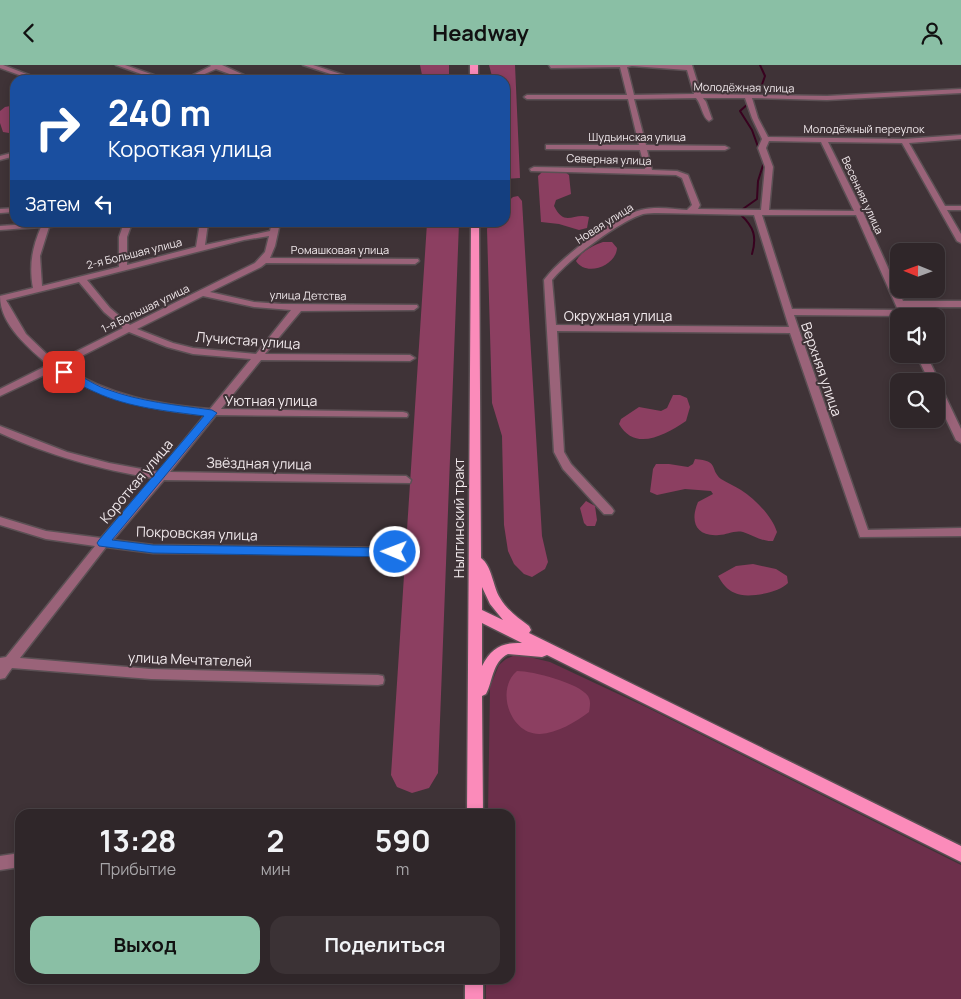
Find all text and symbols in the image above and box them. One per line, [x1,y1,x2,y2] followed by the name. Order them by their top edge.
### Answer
[432,18,529,48] text: Headway
[15,19,43,47] icon: back
[918,19,946,47] icon: person
[693,79,795,95] street label: Молодёжная улица
[108,89,211,137] text: 240 m
[25,95,90,160] icon: right
[804,121,925,136] street label: Молодёжный переулок
[588,129,686,144] street label: Шудьинская улица
[108,134,272,164] text: Короткая улица
[566,150,652,168] street label: Северная улица
[838,154,888,236] street label: Весенняя улица
[90,190,118,218] icon: left
[25,191,80,217] text: Затем
[572,199,636,247] street label: Новая улица
[85,234,183,272] street label: 2-я Большая улица
[291,242,389,257] street label: Ромашковая улица
[890,243,945,297] north arrow
[890,243,945,428] map controls
[98,280,192,336] street label: 1-я Большая улица
[270,287,346,303] street label: улица Детства
[564,306,672,325] street label: Окружная улица
[890,308,945,363] button: sound
[797,319,847,419] street label: Верхняя улица
[195,327,301,353] street label: Лучистая улица
[43,351,85,393] pin
[50,358,78,386] icon: arrive
[890,373,945,428] button: search
[225,391,317,410] street label: Уютная улица
[95,435,177,527] street label: Короткая улица
[206,453,312,473] street label: Звёздная улица
[449,458,468,578] street label: Нылгинский тракт
[136,521,258,545] street label: Покровская улица
[368,525,420,577] position arrow
[128,647,252,671] street label: улица Мечтателей
[99,820,176,861] text: 13:28
[267,820,284,861] text: 2
[375,820,431,861] text: 590
[100,858,176,880] text: Прибытие
[261,858,290,880] text: мин
[396,858,409,880] text: m
[30,916,260,974] button: Выход
[270,916,500,974] button: Поделиться

